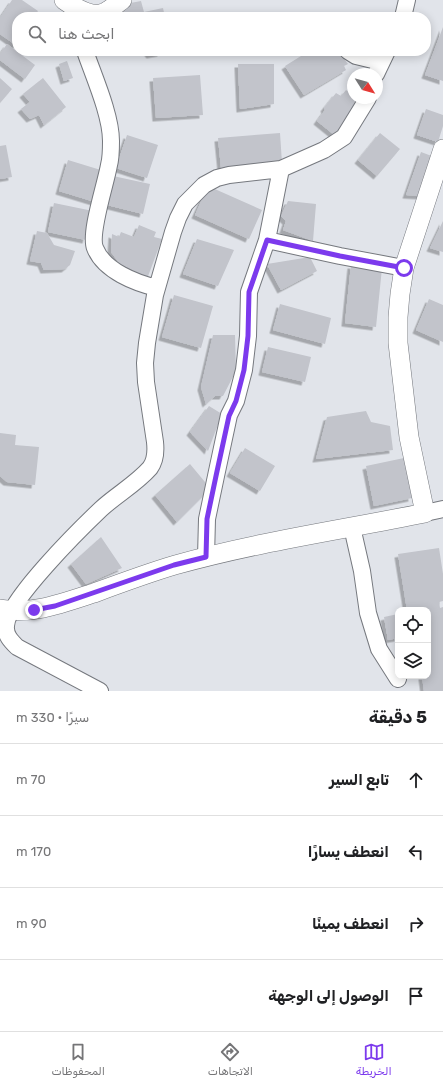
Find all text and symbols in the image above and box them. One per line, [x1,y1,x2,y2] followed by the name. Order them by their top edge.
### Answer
[12,12,431,56] search box
[26,23,48,45] icon: search
[58,25,115,43] text: ابحث هنا
[347,68,383,104] north arrow
[395,259,413,277] route start
[25,601,43,619] route end
[395,607,431,679] map controls
[395,607,431,643] button: locate
[395,643,431,679] button: layers
[369,707,427,727] text: 5 دقيقة
[16,710,89,725] text: سيرًا · 330 m
[405,769,427,791] icon: ahead
[329,771,389,789] text: تابع السير
[16,772,46,787] text: 70 m
[405,841,427,863] icon: left
[308,843,389,861] text: انعطف يسارًا
[16,844,51,859] text: 170 m
[405,913,427,935] icon: right
[312,915,389,933] text: انعطف يمينًا
[16,916,47,931] text: 90 m
[405,985,427,1007] icon: arrive
[268,987,389,1005] text: الوصول إلى الوجهة
[51,1041,105,1078] tab: المحفوظات
[208,1041,253,1078] tab: الاتجاهات
[356,1041,392,1078] tab: الخريطة

